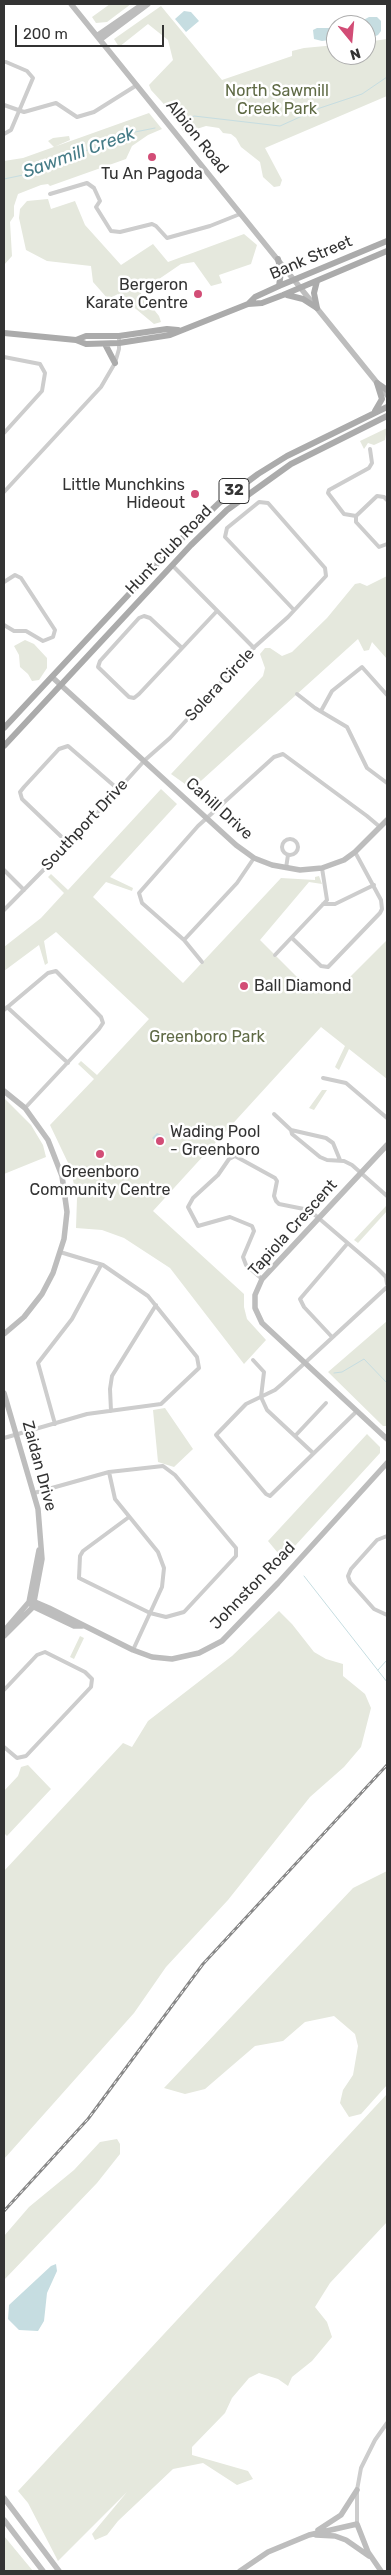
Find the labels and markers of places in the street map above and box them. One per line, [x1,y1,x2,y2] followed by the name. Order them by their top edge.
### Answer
[146,151,158,163] marker: Tu An Pagoda
[101,164,203,184] place label: Tu An Pagoda
[85,275,188,313] place label: Bergeron Karate Centre
[192,288,204,300] marker: Bergeron Karate Centre
[62,475,185,513] place label: Little Munchkins Hideout
[189,488,201,500] marker: Little Munchkins Hideout
[254,976,352,996] place label: Ball Diamond
[238,980,250,992] marker: Ball Diamond
[170,1122,260,1160] place label: Wading Pool - Greenboro
[154,1135,166,1147] marker: Wading Pool - Greenboro
[94,1148,106,1160] marker: Greenboro Community Centre
[30,1162,170,1200] place label: Greenboro Community Centre

